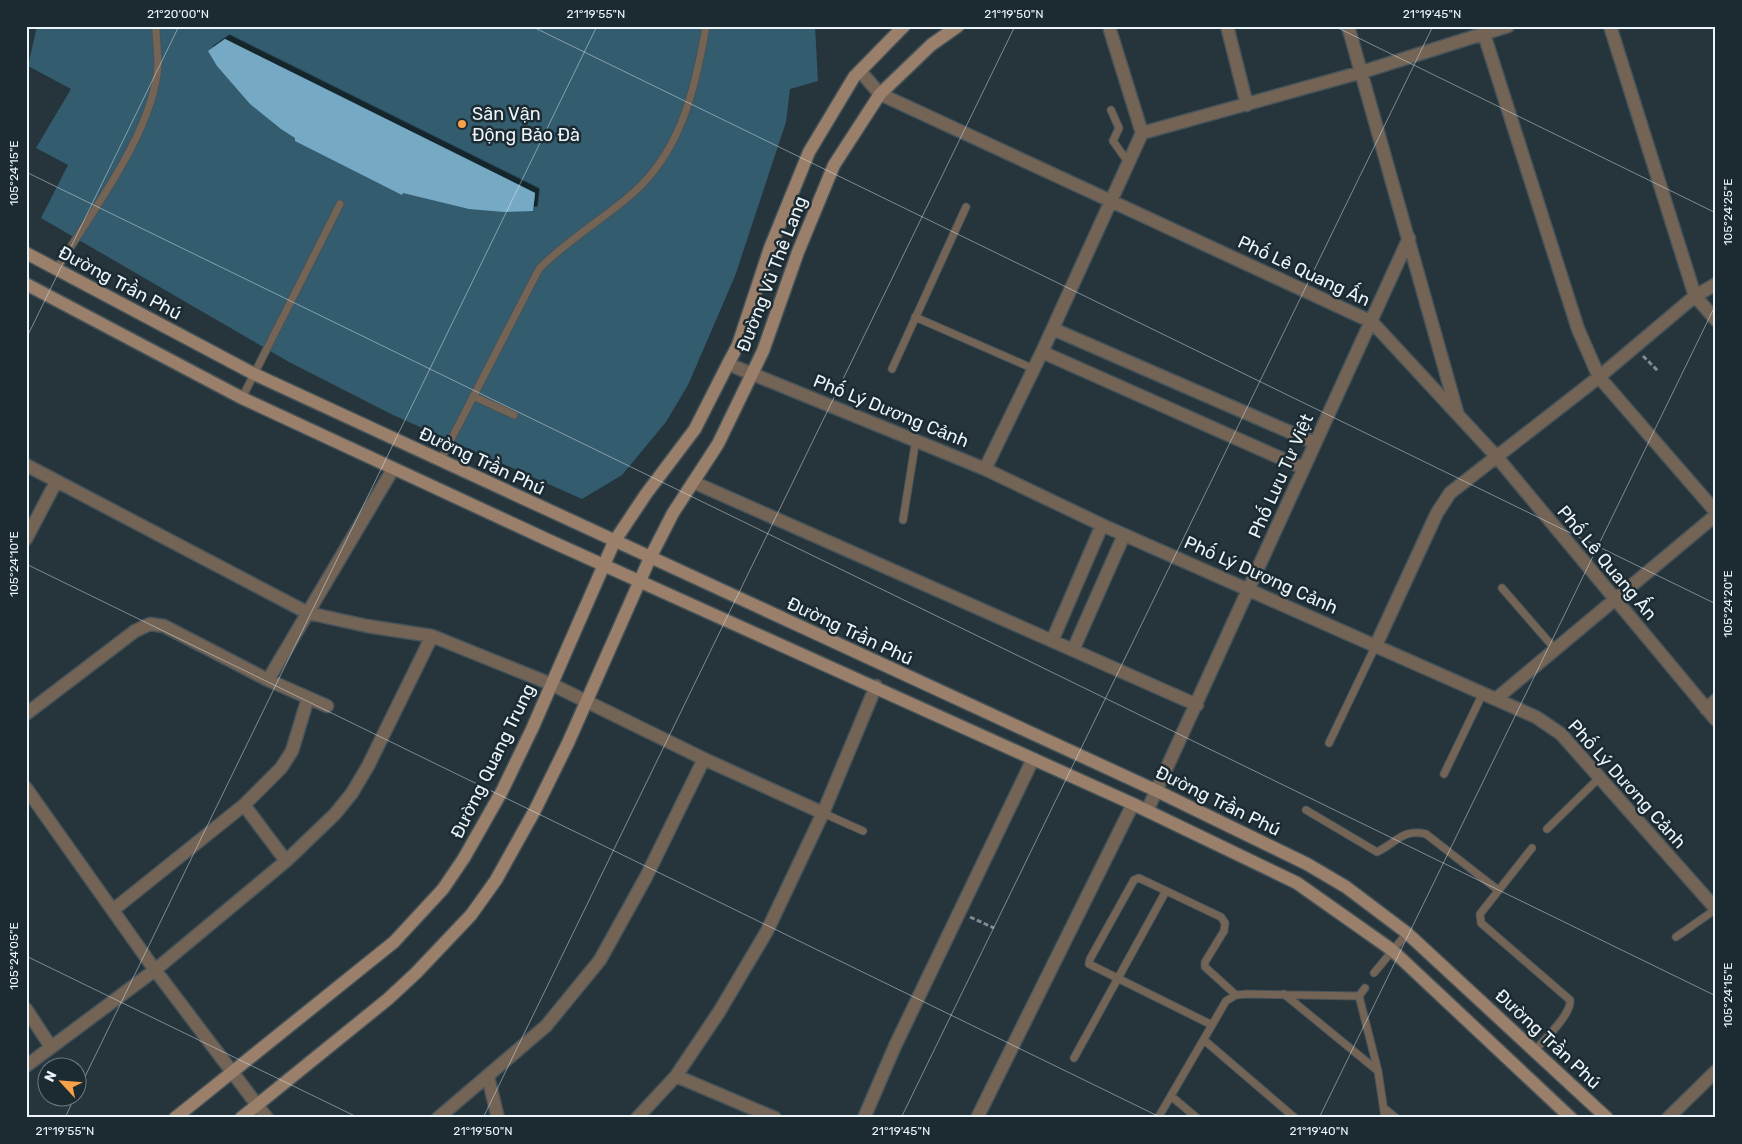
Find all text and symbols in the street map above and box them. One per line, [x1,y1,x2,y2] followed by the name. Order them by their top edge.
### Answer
[147,7,209,21] text: 21°20'00"N
[567,7,625,21] text: 21°19'55"N
[984,7,1044,21] text: 21°19'50"N
[1403,7,1461,21] text: 21°19'45"N
[472,103,580,146] place label: Sân Vận Động Bảo Đà
[456,118,468,130] marker: Sân Vận Động Bảo Đà
[7,140,21,206] text: 105°24'15"E
[1721,178,1735,246] text: 105°24'25"E
[732,193,812,355] street label: Đường Vũ Thê Lang
[1234,228,1375,311] street label: Phố Lê Quang Ấn
[55,241,186,325] street label: Đường Trần Phú
[810,369,972,452] street label: Phố Lý Dương Cảnh
[1243,410,1318,542] street label: Phố Lưu Tư Việt
[416,421,549,500] street label: Đường Trần Phú
[1553,499,1664,625] street label: Phố Lê Quang Ấn
[1181,530,1342,619] street label: Phố Lý Dương Cảnh
[7,531,21,597] text: 105°24'10"E
[1721,570,1735,638] text: 105°24'20"E
[784,591,917,670] street label: Đường Trần Phú
[446,680,540,842] street label: Đường Quang Trung
[1563,715,1691,853] street label: Phố Lý Dương Cảnh
[1152,760,1284,841] street label: Đường Trần Phú
[7,922,21,990] text: 105°24'05"E
[1721,962,1735,1028] text: 105°24'15"E
[1491,984,1606,1094] street label: Đường Trần Phú
[38,1056,88,1106] north arrow
[41,1068,61,1085] text: N
[36,1124,94,1138] text: 21°19'55"N
[453,1124,513,1138] text: 21°19'50"N
[872,1124,930,1138] text: 21°19'45"N
[1290,1124,1348,1138] text: 21°19'40"N

